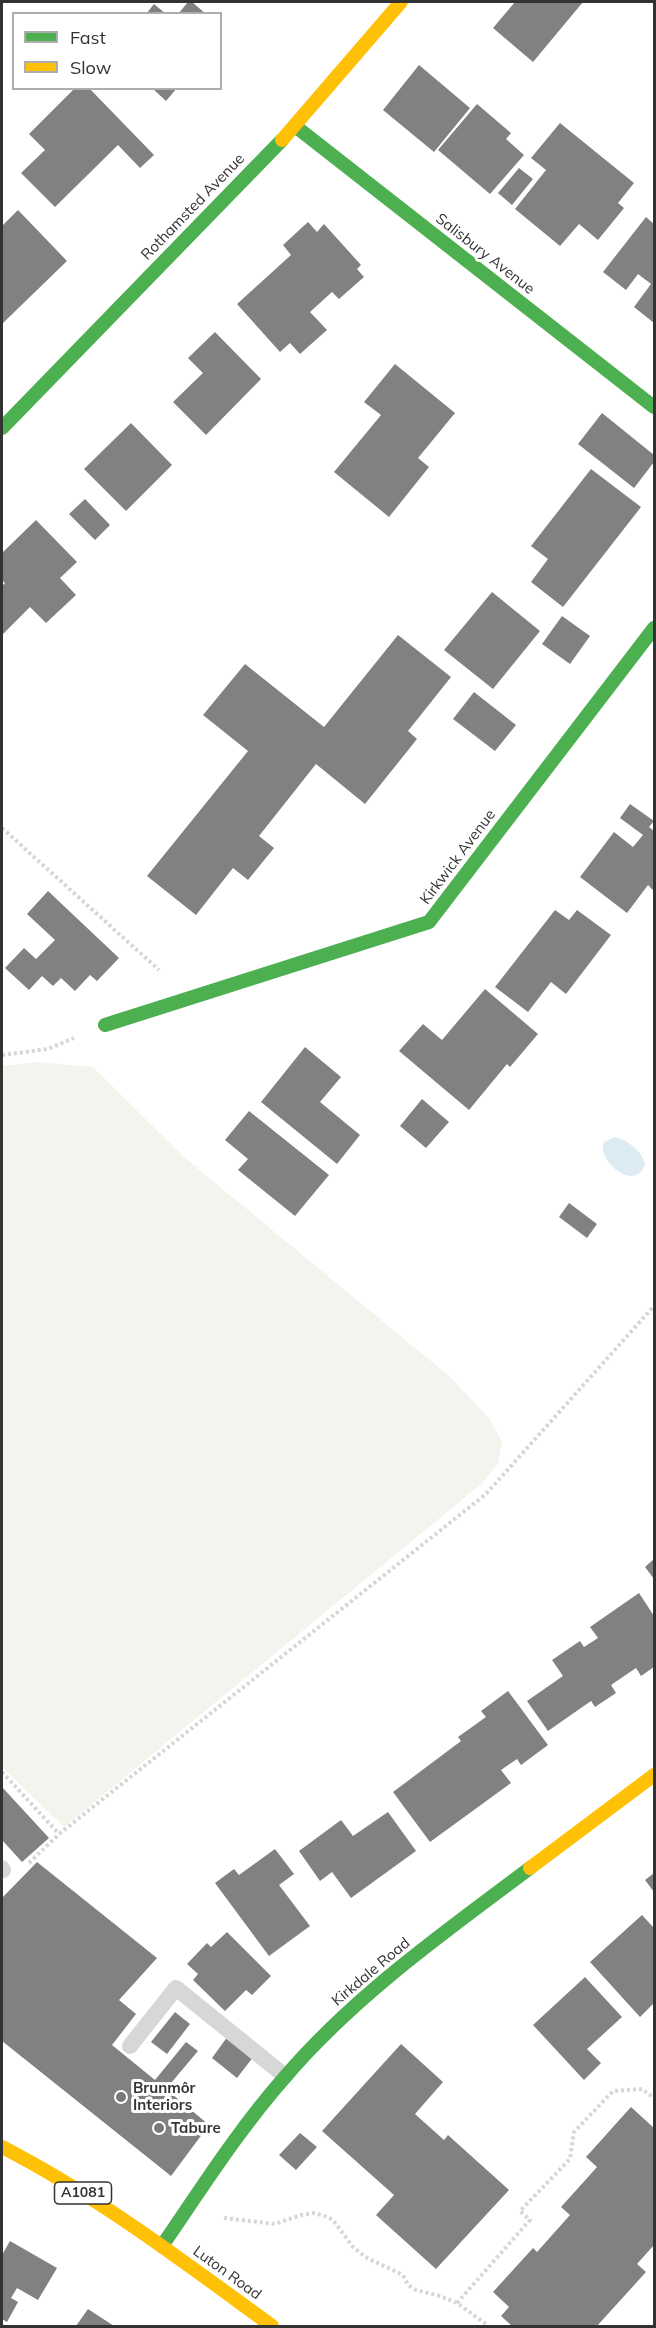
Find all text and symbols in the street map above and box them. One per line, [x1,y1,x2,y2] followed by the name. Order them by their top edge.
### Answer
[12,12,222,90] legend
[70,26,106,49] text: Fast
[70,56,111,79] text: Slow
[138,150,248,264] street label: Rothamsted Avenue
[432,210,538,298] street label: Salisbury Avenue
[417,806,499,908] street label: Kirkwick Avenue
[328,1934,414,2010] street label: Kirkdale Road
[133,2079,195,2114] place label: Brunmôr Interiors
[114,2090,128,2104] marker: Brunmôr Interiors
[171,2119,221,2137] place label: Tabure
[152,2121,166,2135] marker: Tabure
[54,2182,112,2204] road number: A1081
[189,2242,265,2304] street label: Luton Road

